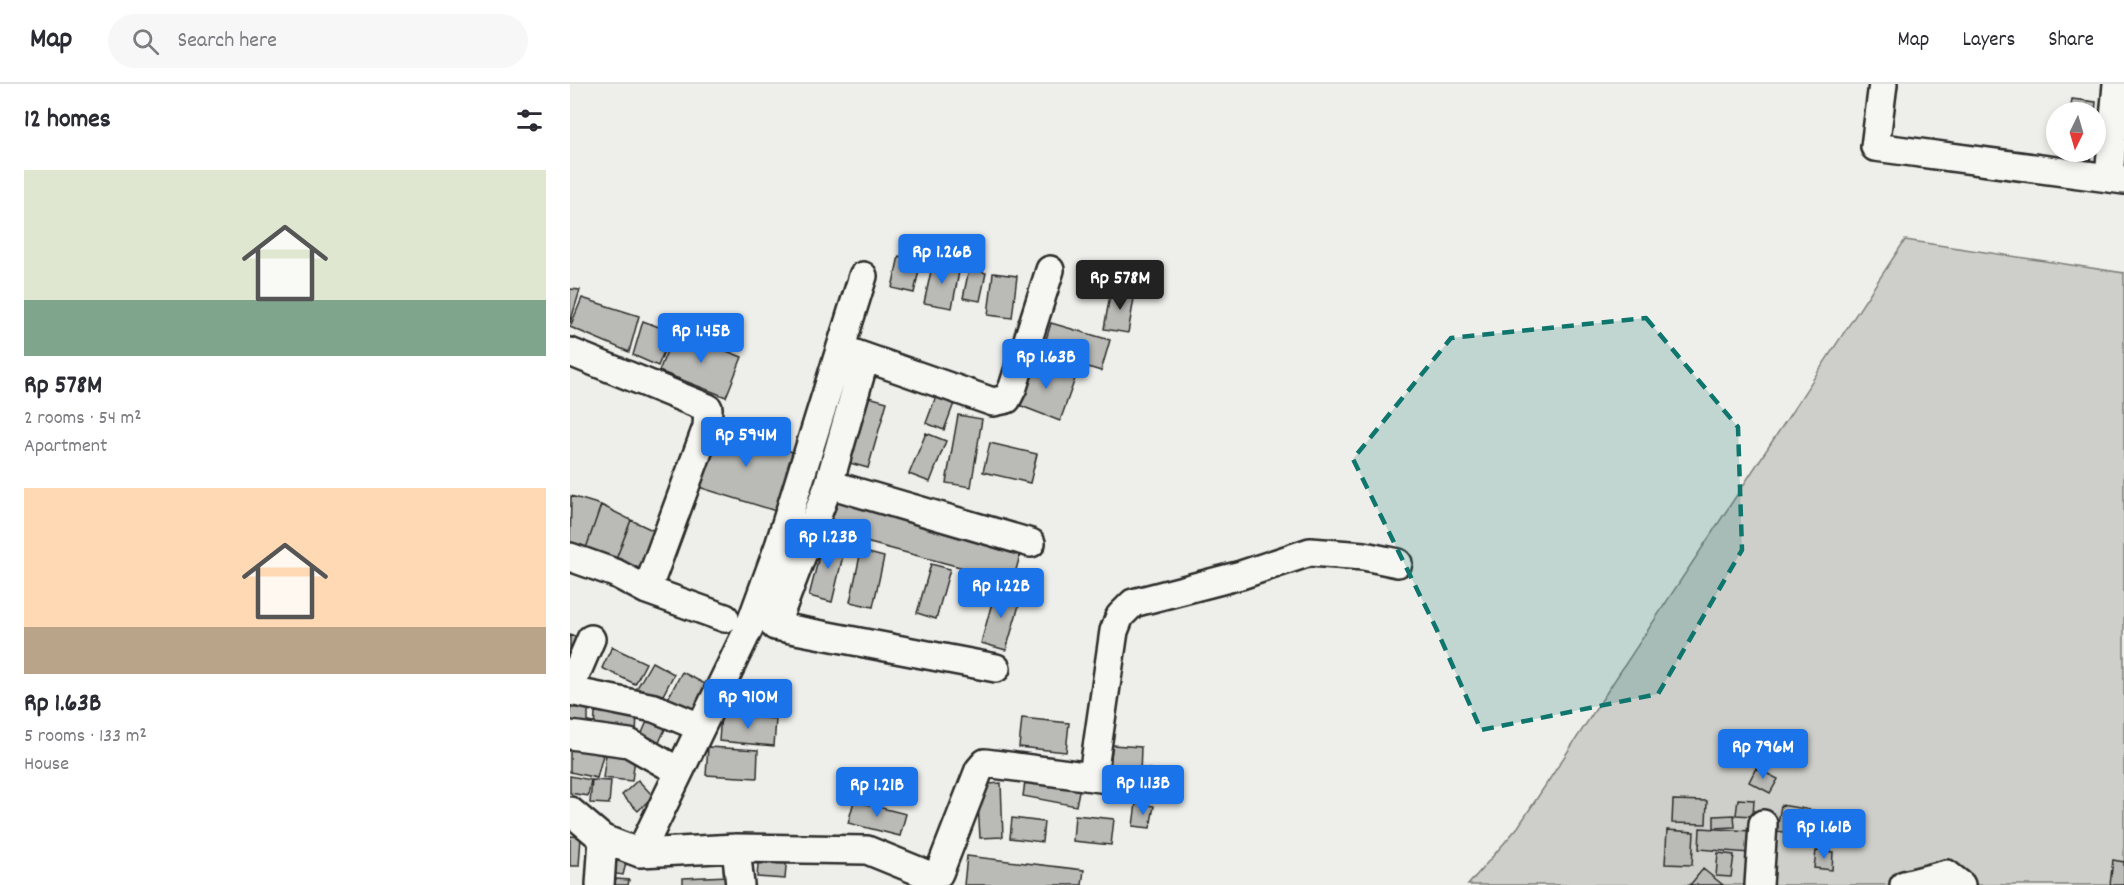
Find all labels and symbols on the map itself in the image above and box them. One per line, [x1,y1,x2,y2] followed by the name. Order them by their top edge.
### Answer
[2046,102,2106,162] north arrow
[880,234,1004,285] pin: Rp 1.26B
[1065,260,1175,311] pin: Rp 578M
[639,313,763,364] pin: Rp 1.45B
[984,339,1108,390] pin: Rp 1.63B
[691,417,801,468] pin: Rp 594M
[766,519,890,570] pin: Rp 1.23B
[939,568,1063,619] pin: Rp 1.22B
[693,679,803,730] pin: Rp 910M
[1708,729,1818,780] pin: Rp 796M
[1081,765,1205,816] pin: Rp 1.13B
[815,767,939,818] pin: Rp 1.21B
[1762,809,1886,860] pin: Rp 1.61B

